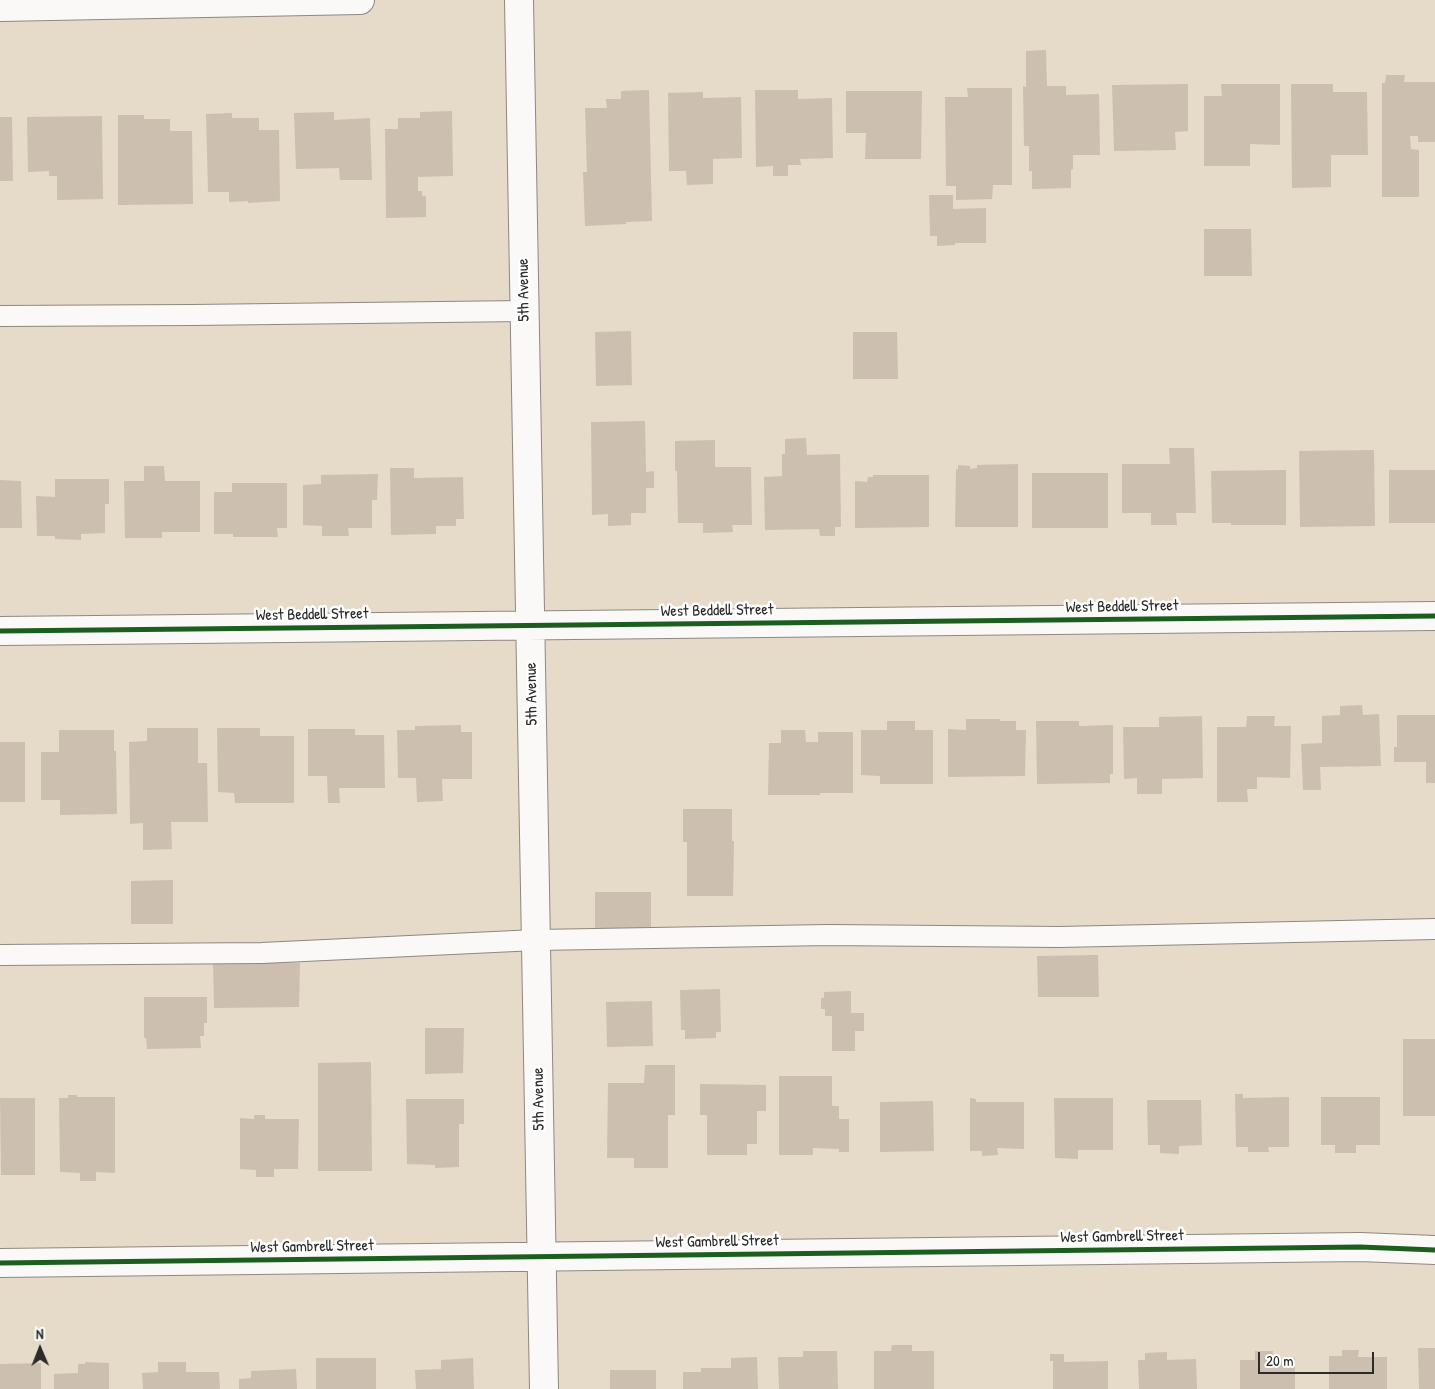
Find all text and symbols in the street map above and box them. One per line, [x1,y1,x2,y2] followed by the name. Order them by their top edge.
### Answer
[514,258,534,322] street label: 5th Avenue
[1065,596,1179,618] street label: West Beddell Street
[660,600,774,622] street label: West Beddell Street
[255,604,369,626] street label: West Beddell Street
[522,662,542,726] street label: 5th Avenue
[529,1067,549,1131] street label: 5th Avenue
[1060,1226,1184,1248] street label: West Gambrell Street
[655,1231,779,1253] street label: West Gambrell Street
[250,1236,374,1258] street label: West Gambrell Street
[15,1324,65,1374] north arrow
[36,1324,44,1343] text: N
[1260,1342,1376,1374] scale bar
[1266,1350,1293,1371] text: 20 m

